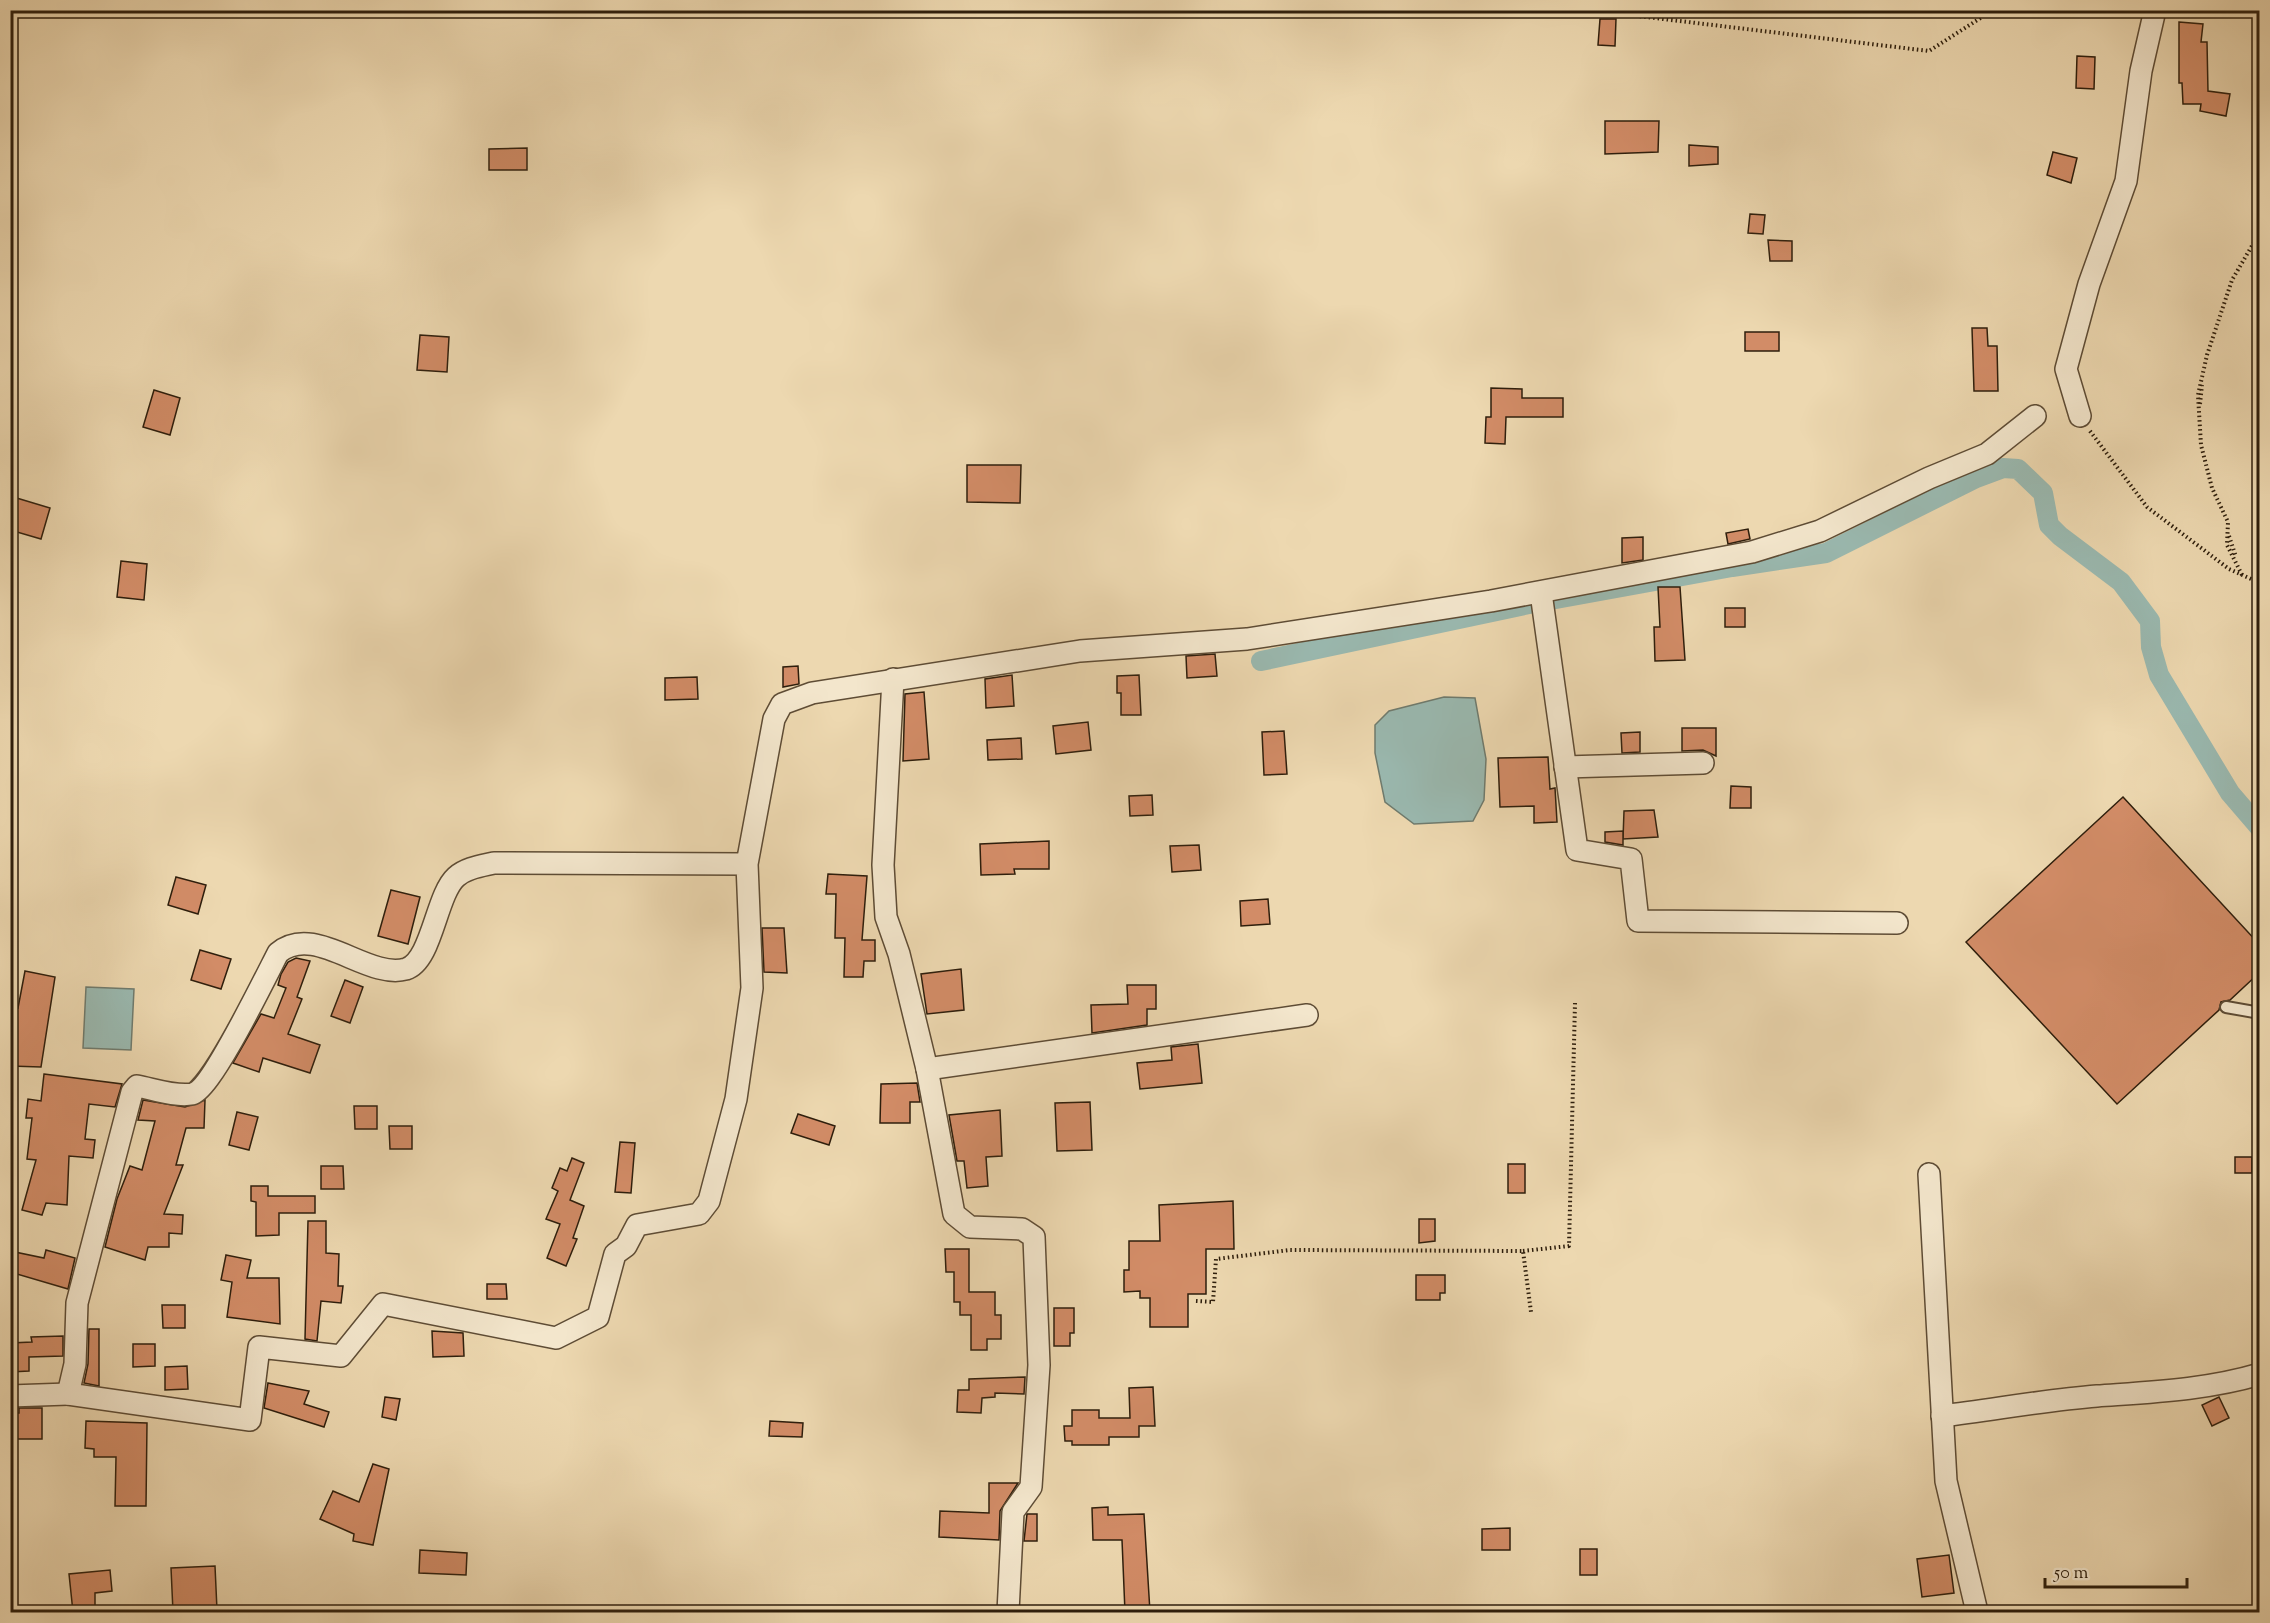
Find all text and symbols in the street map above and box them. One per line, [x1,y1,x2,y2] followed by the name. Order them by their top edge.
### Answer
[2045,1551,2188,1589] scale bar
[2053,1561,2089,1587] text: 50 m

